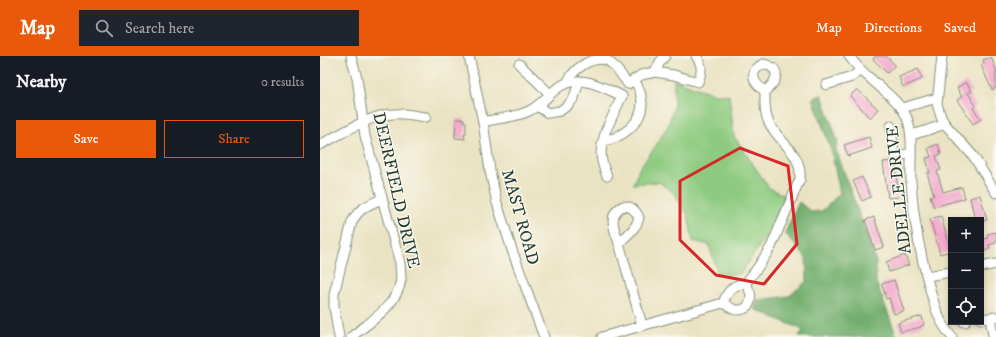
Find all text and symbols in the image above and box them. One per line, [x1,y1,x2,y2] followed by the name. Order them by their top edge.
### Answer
[79,10,359,46] search box
[20,17,55,40] text: Map
[93,17,115,39] icon: search
[125,19,194,38] text: Search here
[816,19,842,37] text: Map
[864,19,922,37] text: Directions
[944,19,976,37] text: Saved
[16,71,66,93] text: Nearby
[261,74,304,90] text: 0 results
[367,110,425,270] street label: DEERFIELD DRIVE
[16,120,156,158] button: Save
[164,120,304,158] button: Share
[881,125,917,255] street label: ADELLE DRIVE
[496,167,544,268] street label: MAST ROAD
[948,217,984,325] map controls
[948,217,984,253] button: +
[948,253,984,289] button: −
[948,289,984,325] button: locate

